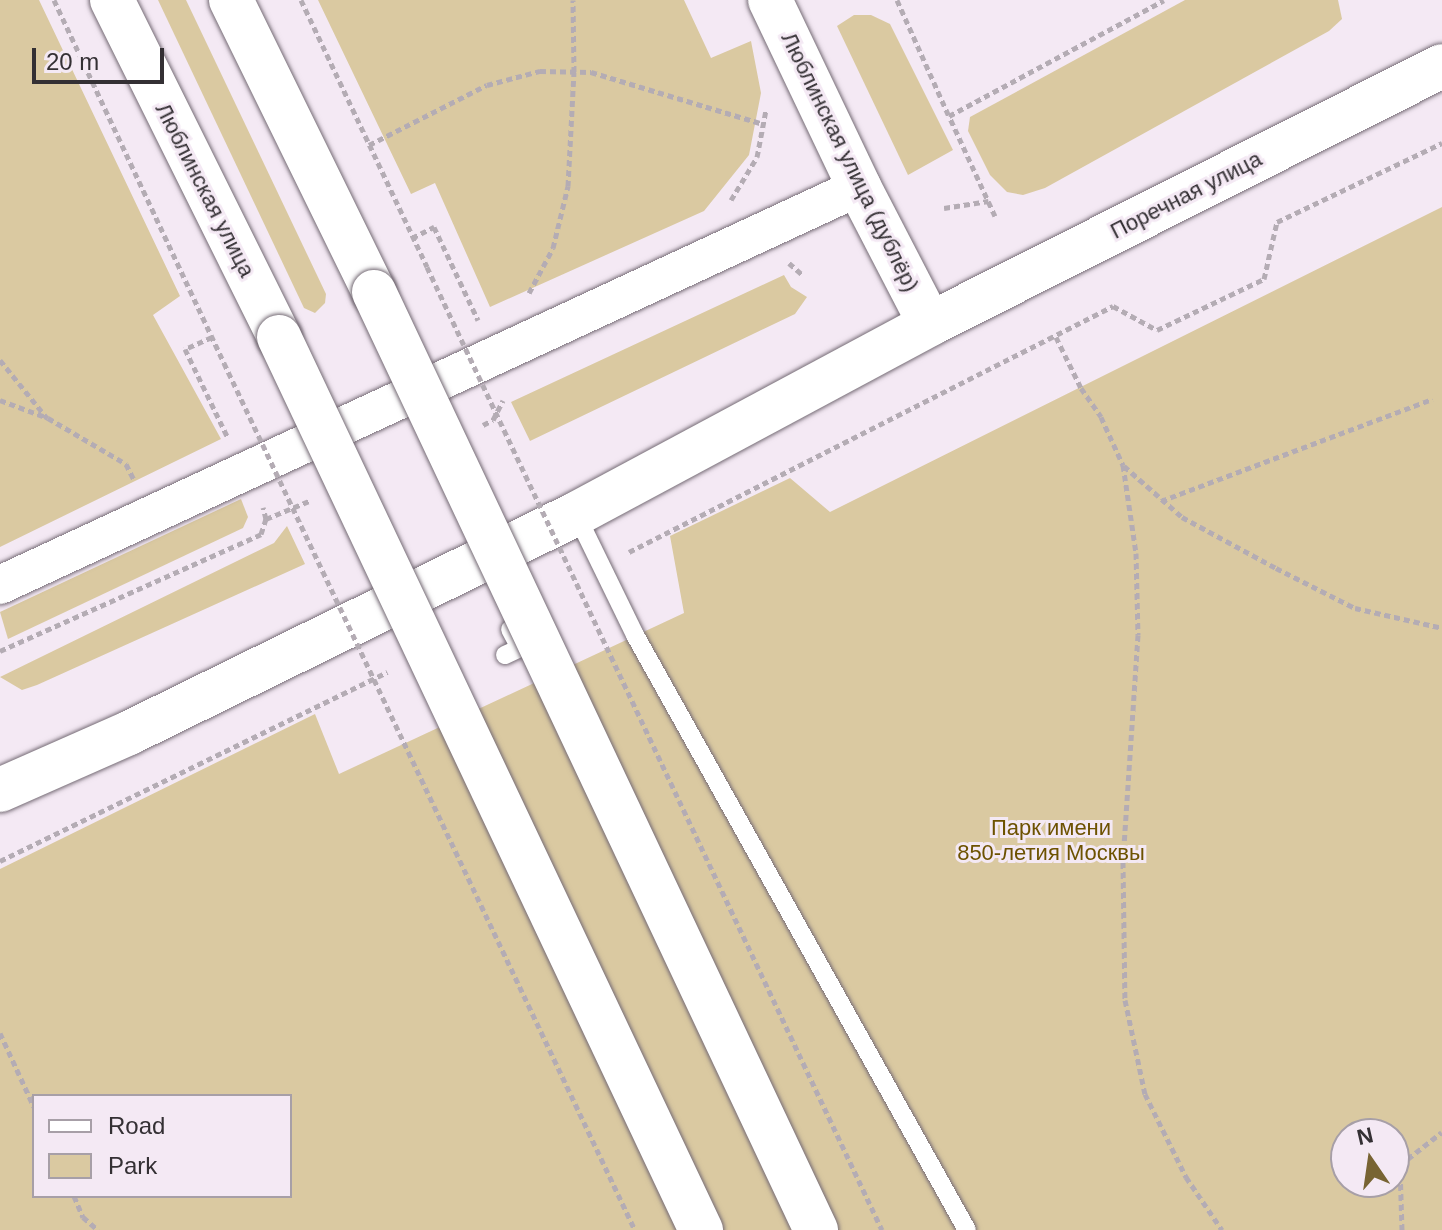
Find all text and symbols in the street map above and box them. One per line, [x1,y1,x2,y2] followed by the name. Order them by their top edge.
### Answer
[776,28,924,296] street label: Люблинская улица (дублёр)
[36,32,168,82] scale bar
[46,48,99,75] text: 20 m
[150,99,260,281] street label: Люблинская улица
[1106,146,1266,244] street label: Поречная улица
[957,814,1145,866] park label: Парк имени 850-летия Москвы
[32,1094,292,1198] legend
[108,1112,165,1139] text: Road
[1330,1118,1410,1198] north arrow
[1354,1122,1375,1150] text: N
[108,1152,157,1179] text: Park

